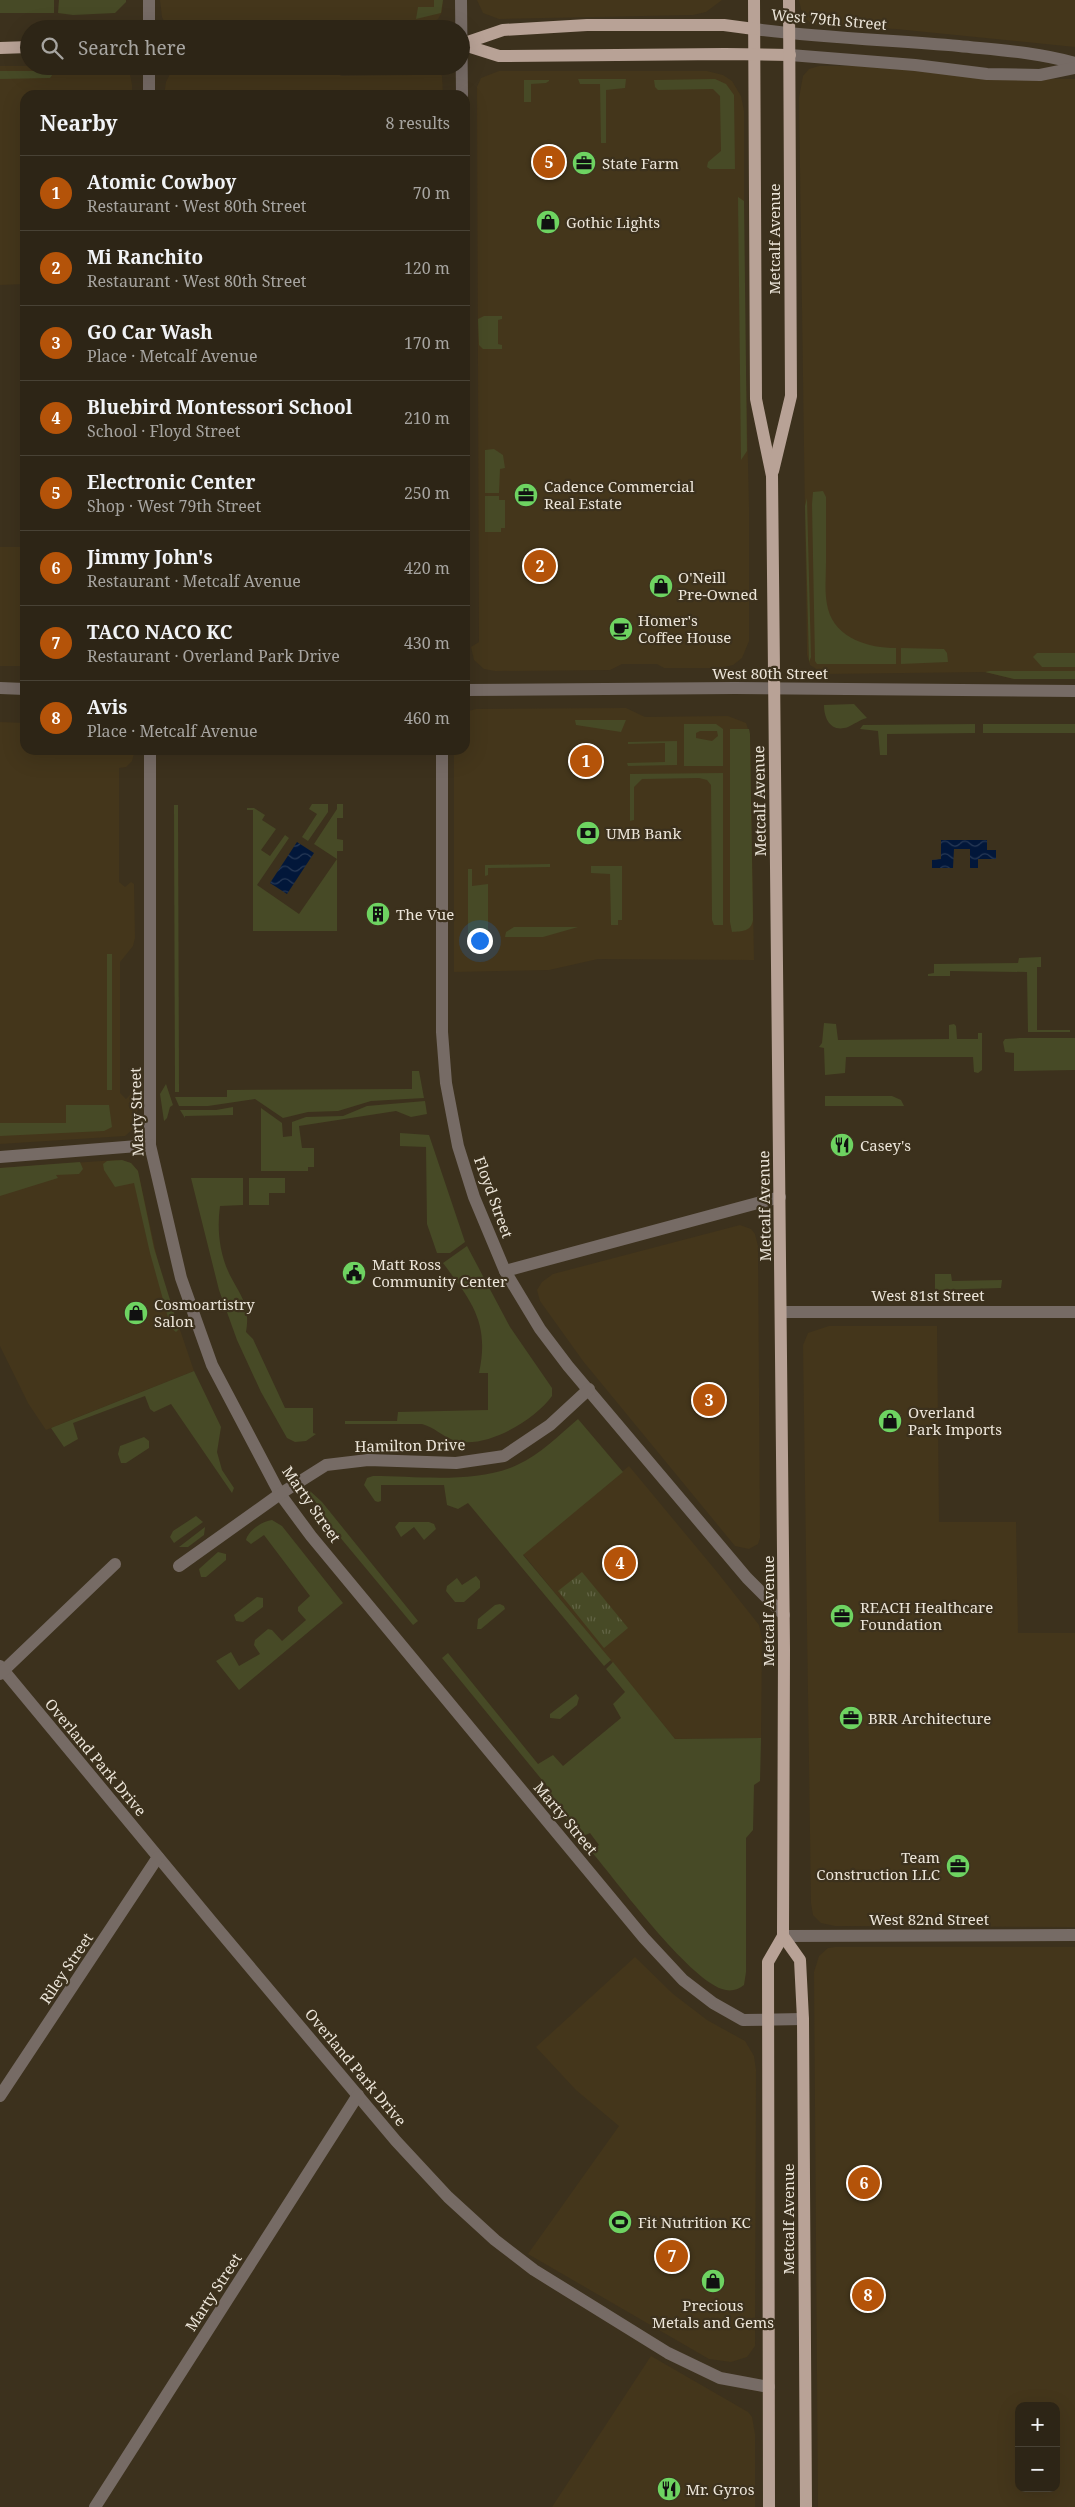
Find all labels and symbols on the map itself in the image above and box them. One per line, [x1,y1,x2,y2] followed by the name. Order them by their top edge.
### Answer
[770,4,888,34] street label: West 79th Street
[533,143,565,181] pin: 5
[571,150,597,176] office icon: State Farm
[602,153,679,173] place label: State Farm
[764,184,784,294] street label: Metcalf Avenue
[535,209,561,235] shop icon: Gothic Lights
[566,212,660,232] place label: Gothic Lights
[544,476,695,513] place label: Cadence Commercial Real Estate
[513,482,539,508] office icon: Cadence Commercial Real Estate
[524,547,556,585] pin: 2
[678,567,758,604] place label: O'Neill Pre-Owned
[648,573,674,599] shop icon: O'Neill Pre-Owned
[638,610,731,647] place label: Homer's Coffee House
[608,616,634,642] cafe icon: Homer's Coffee House
[712,663,828,683] street label: West 80th Street
[570,742,602,780] pin: 1
[748,745,770,857] street label: Metcalf Avenue
[575,820,601,846] bank icon: UMB Bank
[606,823,681,843] place label: UMB Bank
[365,901,391,927] building icon: The Vue
[396,904,454,924] place label: The Vue
[467,928,493,954] your location
[124,1067,148,1157] street label: Marty Street
[829,1132,855,1158] restaurant icon: Casey's
[860,1135,911,1155] place label: Casey's
[753,1150,775,1262] street label: Metcalf Avenue
[470,1154,518,1240] street label: Floyd Street
[372,1254,507,1291] place label: Matt Ross Community Center
[341,1260,367,1286] public building icon: Matt Ross Community Center
[871,1285,985,1305] street label: West 81st Street
[154,1294,255,1331] place label: Cosmoartistry Salon
[123,1300,149,1326] shop icon: Cosmoartistry Salon
[693,1381,725,1419] pin: 3
[908,1402,1002,1439] place label: Overland Park Imports
[877,1408,903,1434] shop icon: Overland Park Imports
[354,1434,466,1456] street label: Hamilton Drive
[278,1462,346,1546] street label: Marty Street
[604,1544,636,1582] pin: 4
[758,1556,778,1666] street label: Metcalf Avenue
[860,1597,993,1634] place label: REACH Healthcare Foundation
[829,1603,855,1629] office icon: REACH Healthcare Foundation
[41,1694,151,1820] street label: Overland Park Drive
[838,1705,864,1731] office icon: BRR Architecture
[868,1708,991,1728] place label: BRR Architecture
[530,1777,602,1859] street label: Marty Street
[816,1847,940,1884] place label: Team Construction LLC
[945,1853,971,1879] office icon: Team Construction LLC
[869,1909,989,1929] street label: West 82nd Street
[35,1929,97,2007] street label: Riley Street
[301,2004,411,2130] street label: Overland Park Drive
[778,2164,798,2274] street label: Metcalf Avenue
[848,2164,880,2202] pin: 6
[607,2209,633,2235] sports icon: Fit Nutrition KC
[638,2212,751,2232] place label: Fit Nutrition KC
[656,2237,688,2275] pin: 7
[180,2249,246,2335] street label: Marty Street
[700,2268,726,2294] shop icon: Precious Metals and Gems
[852,2276,884,2314] pin: 8
[652,2295,774,2332] place label: Precious Metals and Gems
[656,2476,682,2502] restaurant icon: Mr. Gyros
[686,2479,755,2499] place label: Mr. Gyros

